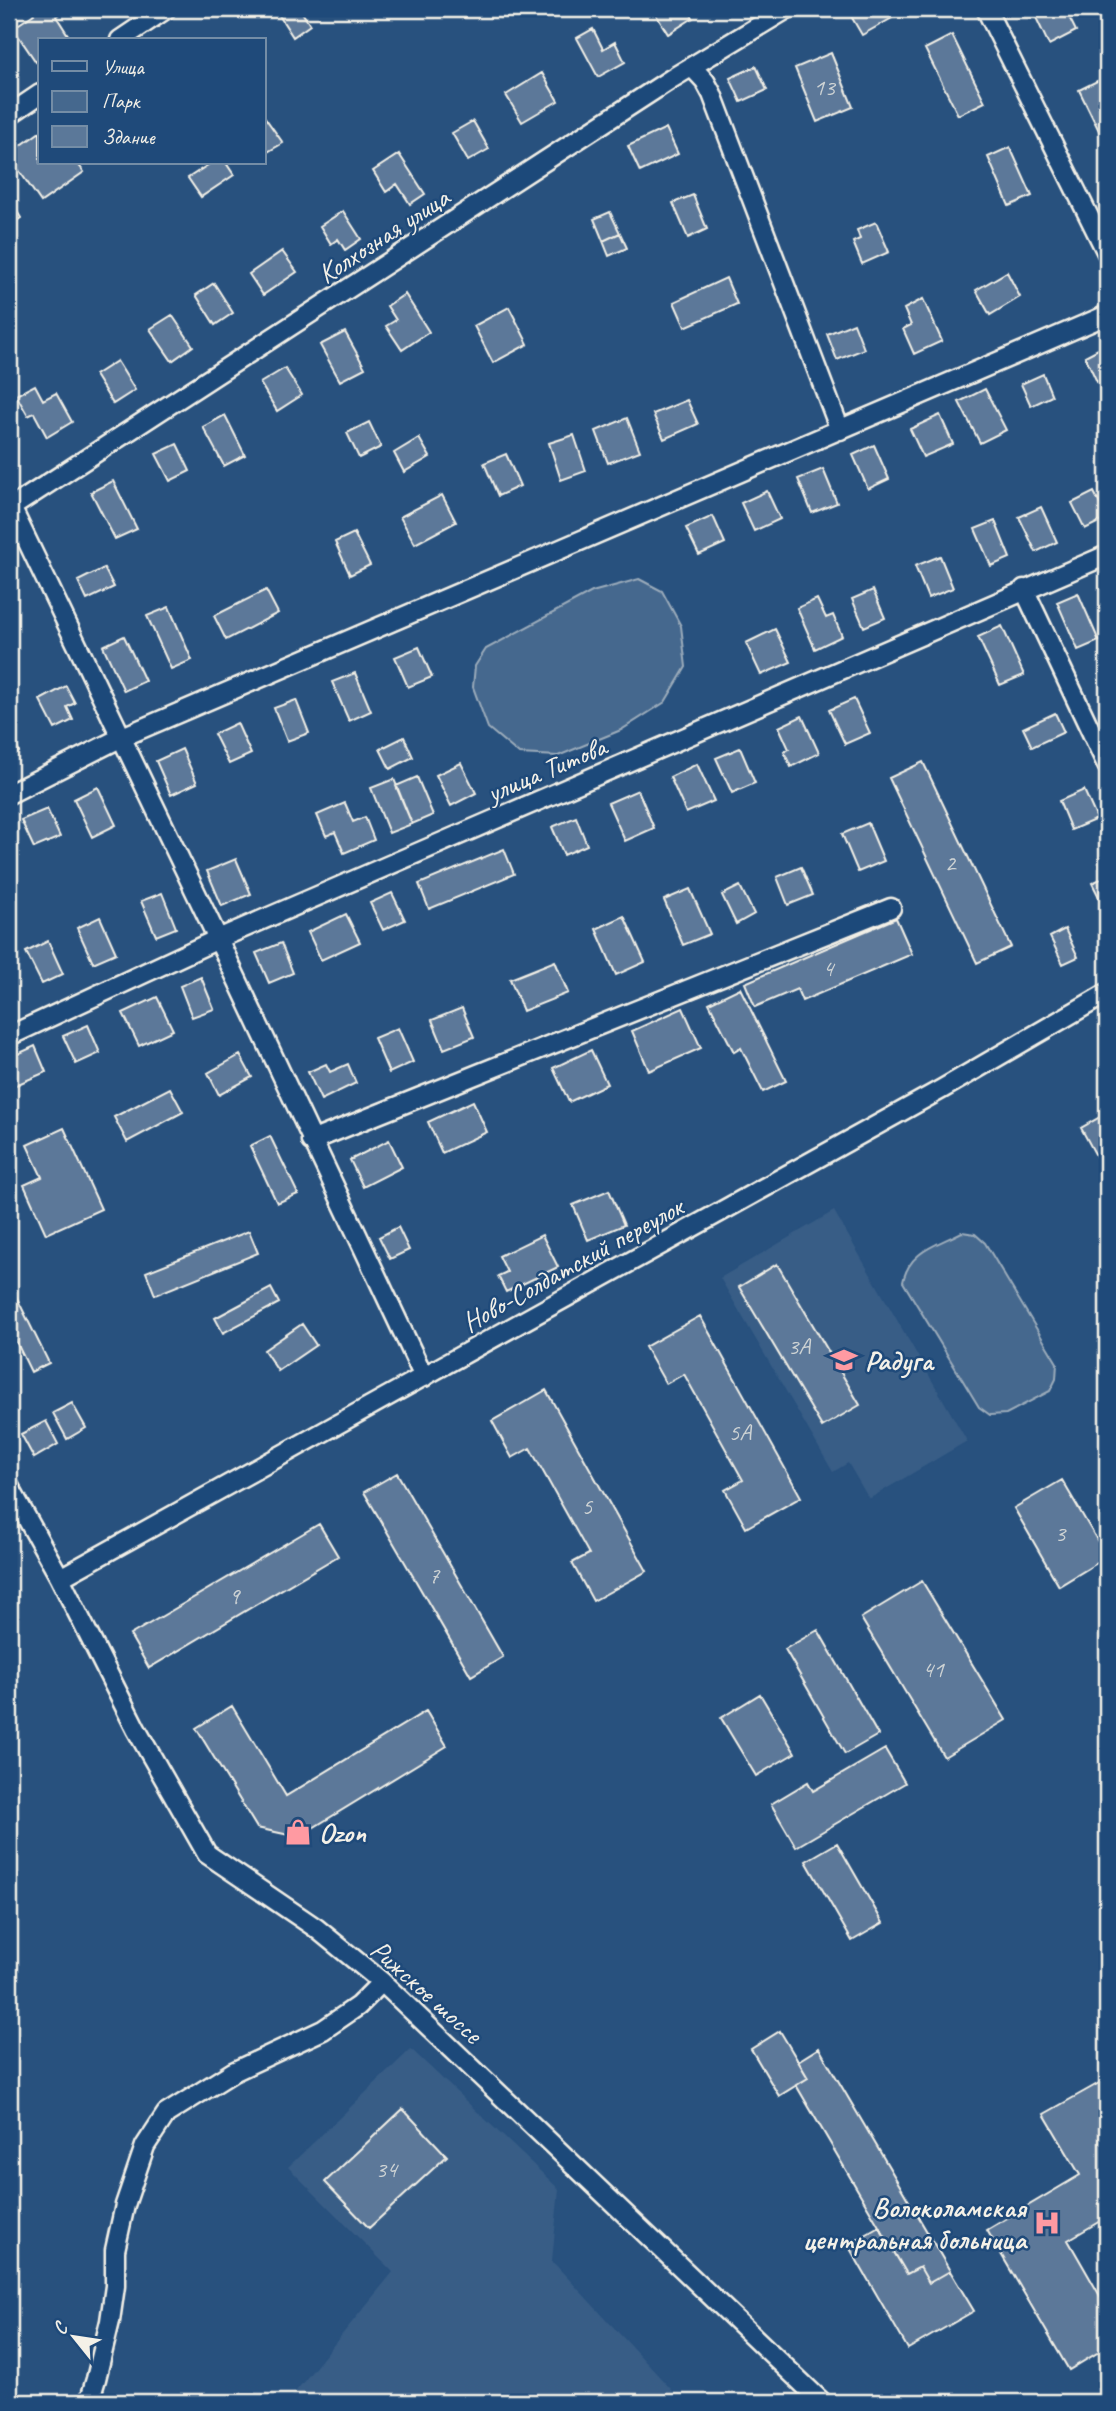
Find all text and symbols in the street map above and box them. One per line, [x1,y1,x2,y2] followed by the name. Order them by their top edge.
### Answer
[38,38,266,164] legend
[102,54,145,80] text: Улица
[813,72,837,102] house number: 13
[102,88,142,114] text: Парк
[102,124,156,150] text: Здание
[311,179,457,291] street label: Колхозная улица
[479,728,614,811] street label: улица Титова
[945,848,958,878] house number: 2
[823,953,836,983] house number: 4
[456,1188,691,1340] street label: Ново-Солдатский переулок
[788,1331,811,1361] house number: 3А
[865,1343,935,1379] place label: Радуга
[829,1345,859,1375] school or university icon: Радуга
[729,1417,752,1447] house number: 5А
[582,1491,594,1521] house number: 5
[1055,1518,1068,1548] house number: 3
[429,1560,441,1590] house number: 7
[229,1581,242,1611] house number: 9
[922,1654,945,1684] house number: 41
[319,1815,367,1850] place label: Ozon
[283,1817,313,1847] shop icon: Ozon
[363,1932,491,2052] street label: Рижское шоссе
[375,2154,399,2184] house number: 34
[803,2190,1028,2257] place label: Волоколамская центральная больница
[1032,2208,1062,2238] hospital icon: Волоколамская центральная больница
[38,2302,108,2372] north arrow
[47,2317,74,2339] text: С

